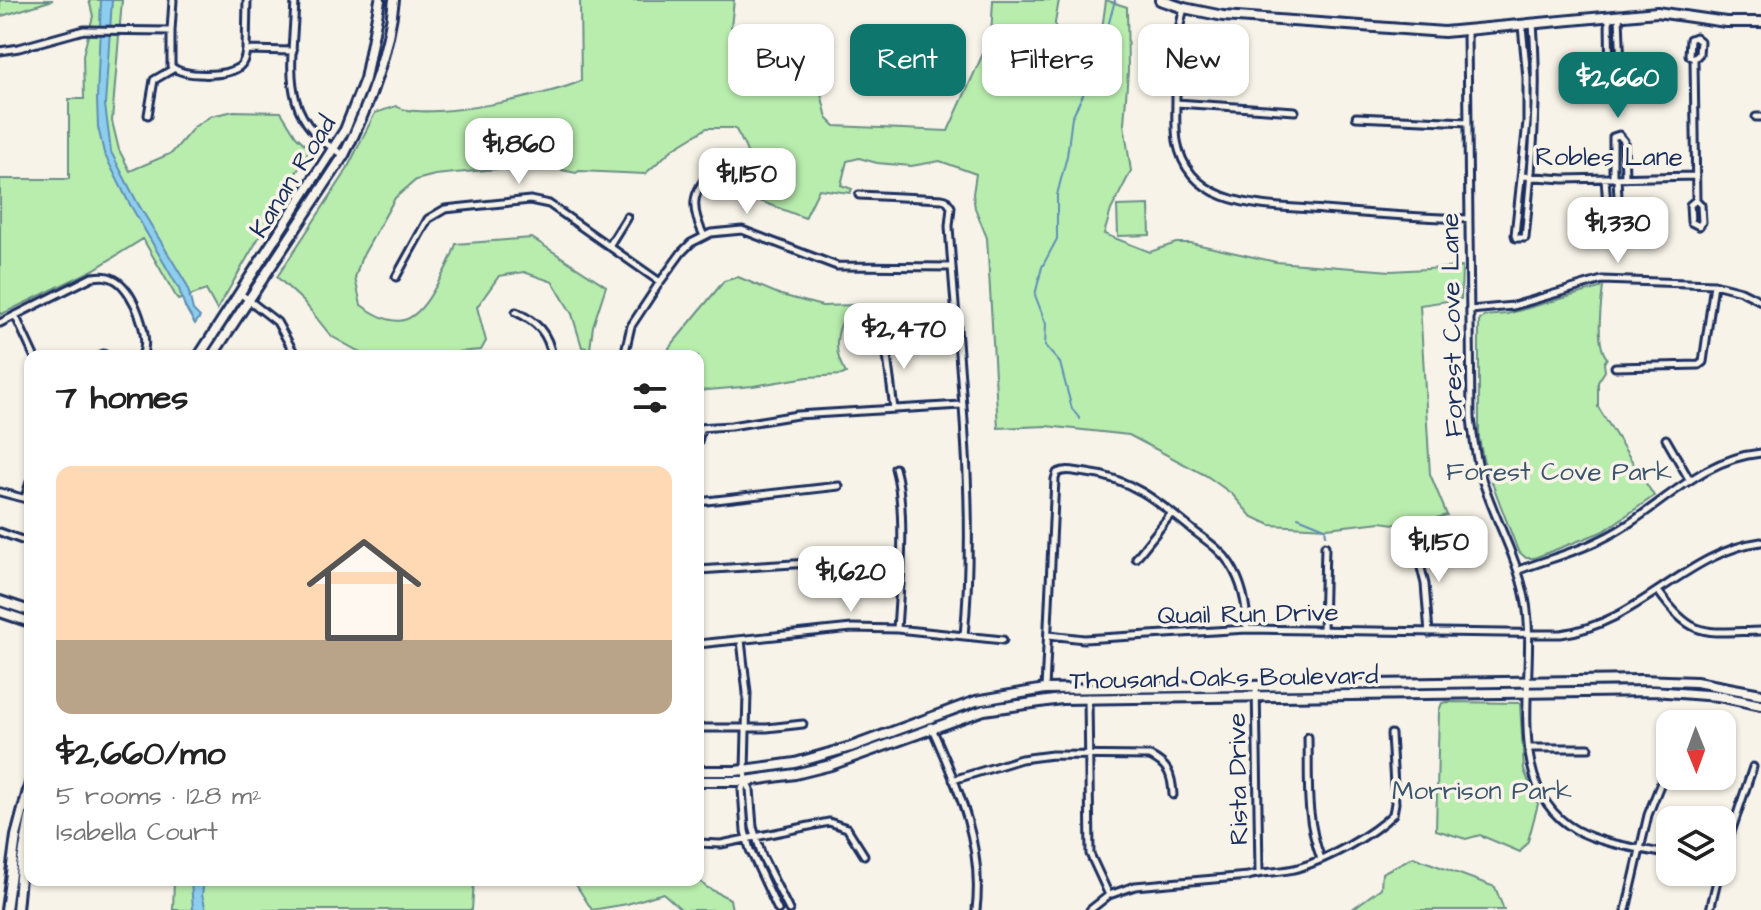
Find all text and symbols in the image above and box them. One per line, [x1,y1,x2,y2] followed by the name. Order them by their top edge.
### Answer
[728,24,834,96] chip: Buy
[850,24,966,96] chip: Rent
[982,24,1122,96] chip: Filters
[1138,24,1249,96] chip: New
[1553,52,1683,120] pin: $2,660
[1577,60,1659,96] text: $2,660
[241,108,345,245] street label: Kanan Road
[454,118,584,186] pin: $1,860
[483,126,555,162] text: $1,860
[1535,139,1683,175] street label: Robles Lane
[682,148,812,216] pin: $1,150
[717,156,777,192] text: $1,150
[1553,197,1683,265] pin: $1,330
[1585,205,1651,241] text: $1,330
[1432,213,1472,437] street label: Forest Cove Lane
[839,303,969,371] pin: $2,470
[862,311,946,347] text: $2,470
[56,374,188,422] text: 7 homes
[628,376,672,420] icon: filters
[1446,454,1672,490] park label: Forest Cove Park
[1374,516,1504,584] pin: $1,150
[292,518,436,662] icon: home
[1409,524,1469,560] text: $1,150
[786,546,916,614] pin: $1,620
[816,554,886,590] text: $1,620
[1157,594,1339,634] street label: Quail Run Drive
[1069,657,1379,699] street label: Thousand Oaks Boulevard
[1656,710,1736,790] north arrow
[1656,710,1736,886] map controls
[1219,712,1257,845] street label: Rista Drive
[56,730,226,778] text: $2,660/mo
[1392,773,1572,809] park label: Morrison Park
[56,778,262,814] text: 5 rooms · 128 m²
[1656,806,1736,886] button: layers
[56,814,218,850] text: Isabella Court

